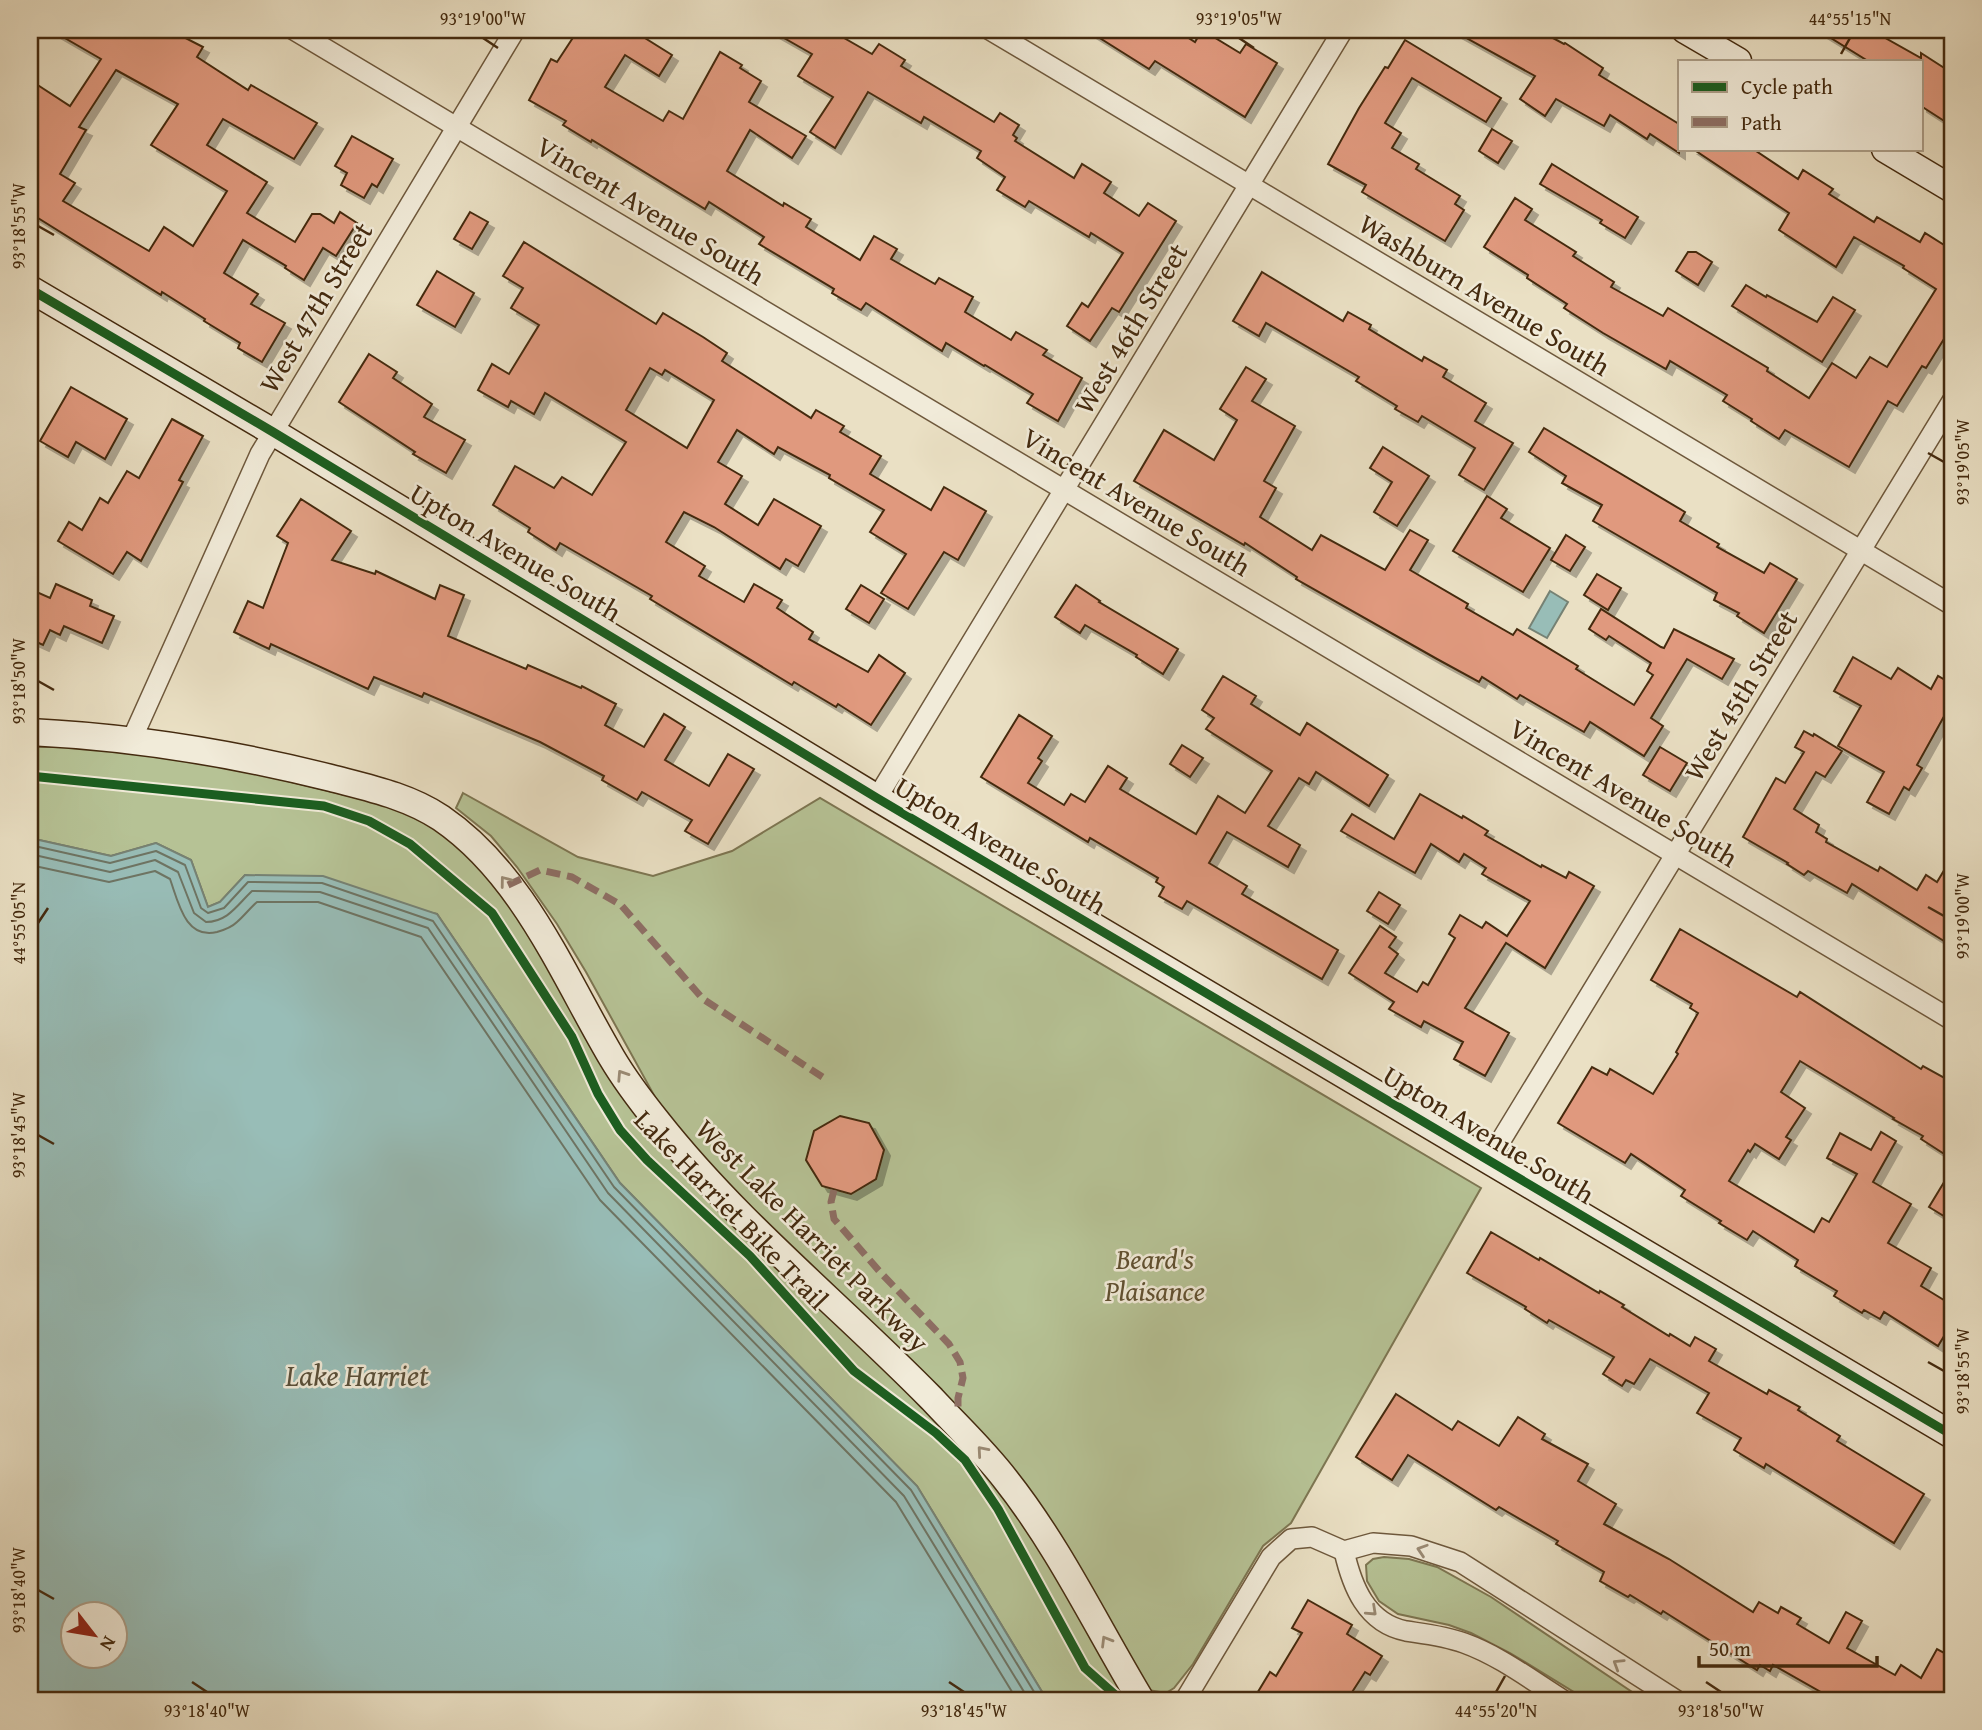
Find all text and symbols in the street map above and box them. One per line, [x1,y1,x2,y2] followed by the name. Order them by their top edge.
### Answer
[440,5,527,32] text: 93°19'00"W
[1196,5,1283,32] text: 93°19'05"W
[1809,5,1892,32] text: 44°55'15"N
[1678,60,1923,150] legend
[1741,71,1833,102] text: Cycle path
[1741,107,1782,138] text: Path
[529,125,773,295] street label: Vincent Avenue South
[5,182,32,269] text: 93°18'55"W
[1352,203,1619,386] street label: Washburn Avenue South
[248,214,382,400] street label: West 47th Street
[1063,235,1197,421] street label: West 46th Street
[1015,416,1259,586] street label: Vincent Avenue South
[1949,418,1976,505] text: 93°19'05"W
[402,472,630,632] street label: Upton Avenue South
[1673,602,1807,788] street label: West 45th Street
[5,637,32,724] text: 93°18'50"W
[1502,707,1746,877] street label: Vincent Avenue South
[887,765,1115,925] street label: Upton Avenue South
[1949,872,1976,959] text: 93°19'00"W
[500,876,513,888] one-way arrow
[5,881,32,964] text: 44°55'05"N
[1375,1054,1603,1214] street label: Upton Avenue South
[618,1070,631,1083] one-way arrow
[5,1091,32,1178] text: 93°18'45"W
[625,1100,839,1318] street label: Lake Harriet Bike Trail
[687,1109,939,1361] street label: West Lake Harriet Parkway
[1104,1238,1205,1311] park label: Beard's Plaisance
[1949,1327,1976,1414] text: 93°18'55"W
[284,1353,429,1397] water label: Lake Harriet
[978,1447,990,1460] one-way arrow
[1417,1544,1429,1558] one-way arrow
[5,1546,32,1633] text: 93°18'40"W
[60,1600,130,1670] north arrow
[1364,1603,1377,1616] one-way arrow
[1699,1625,1877,1669] scale bar
[93,1631,124,1657] text: N
[1709,1633,1751,1664] text: 50 m
[1101,1636,1114,1649] one-way arrow
[1613,1659,1626,1672] one-way arrow
[164,1697,251,1724] text: 93°18'40"W
[921,1697,1008,1724] text: 93°18'45"W
[1455,1697,1538,1724] text: 44°55'20"N
[1678,1697,1765,1724] text: 93°18'50"W

